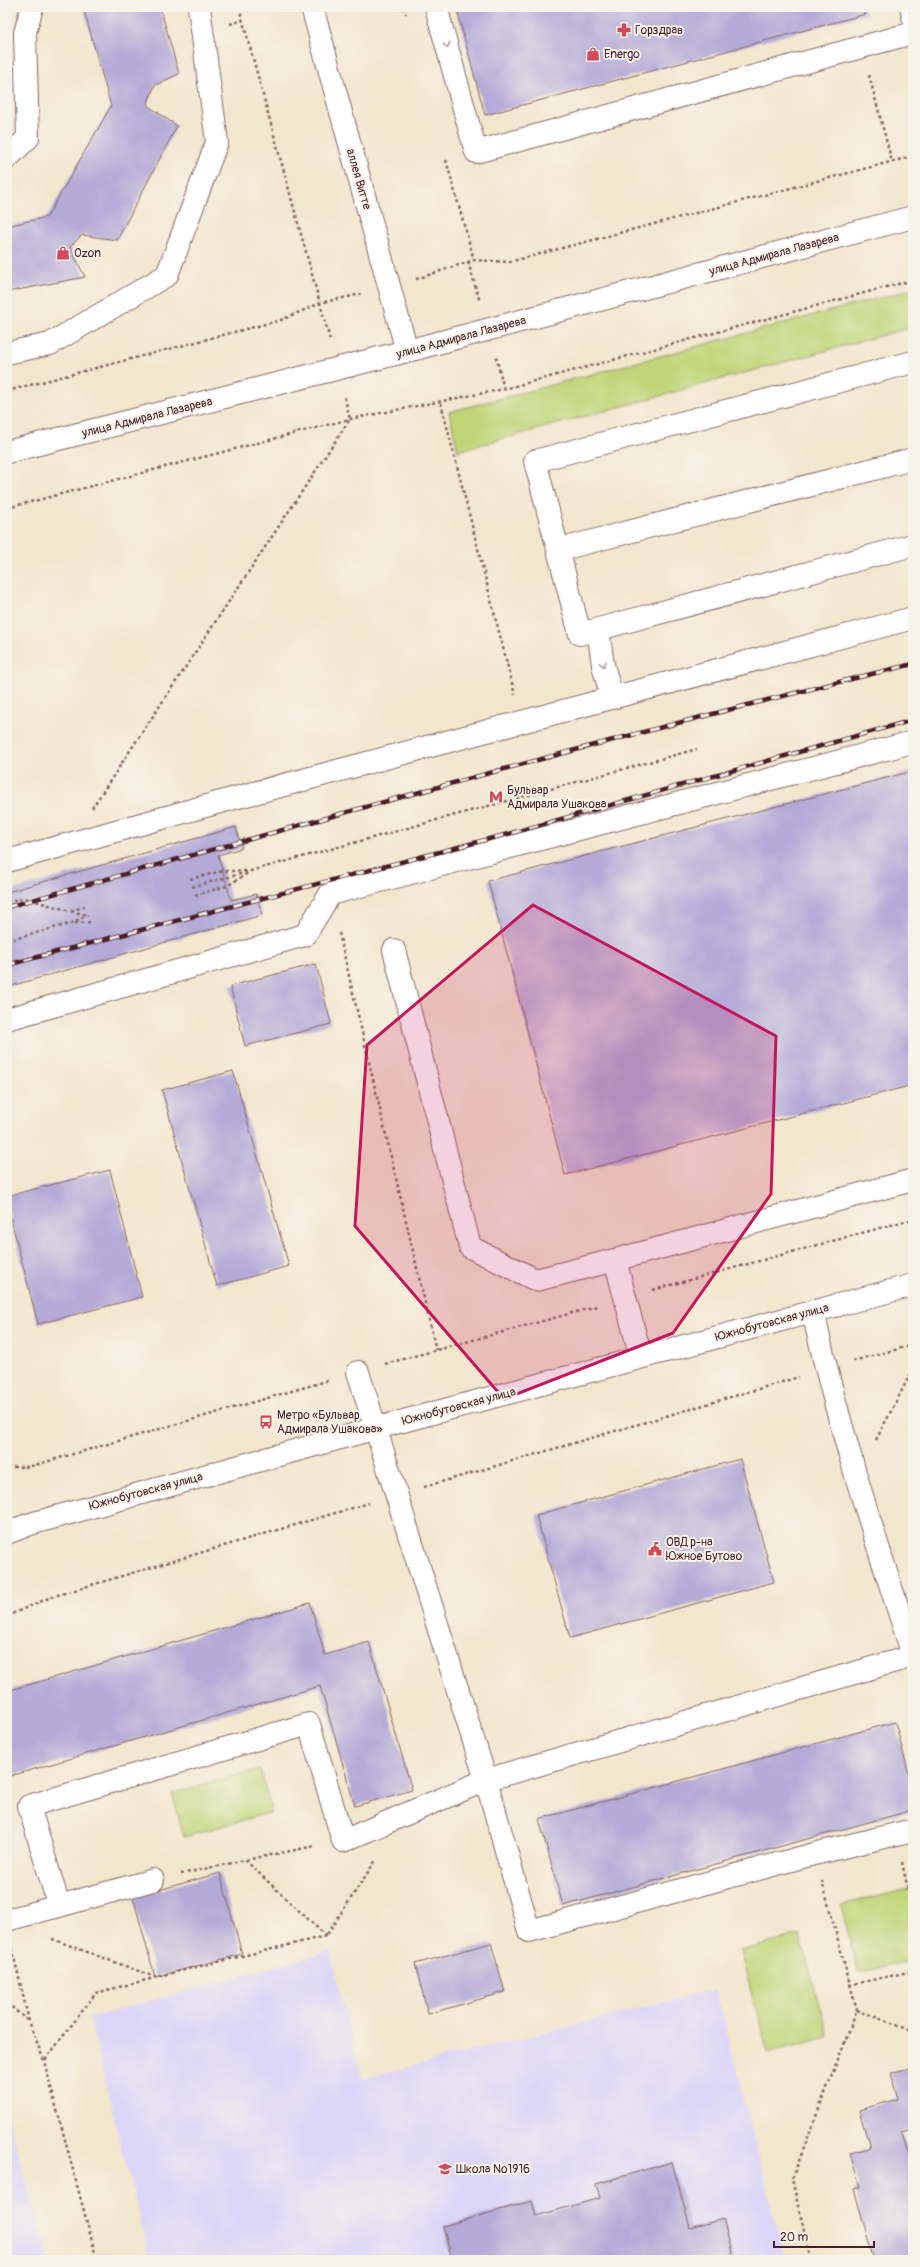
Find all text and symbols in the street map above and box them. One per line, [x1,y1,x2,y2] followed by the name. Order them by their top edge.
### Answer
[616,22,632,38] pharmacy icon: Горздрав
[635,23,683,38] place label: Горздрав
[442,41,451,48] one-way arrow
[585,46,601,62] shop icon: Energo
[604,47,640,62] place label: Energo
[343,147,374,211] street label: аллея Витте
[707,230,841,279] street label: улица Адмирала Лазарева
[55,245,71,261] shop icon: Ozon
[74,246,101,261] place label: Ozon
[394,313,528,362] street label: улица Адмирала Лазарева
[79,394,214,441] street label: улица Адмирала Лазарева
[599,661,607,667] one-way arrow
[507,783,607,812] place label: Бульвар Адмирала Ушакова
[488,789,504,805] metro station icon: Бульвар Адмирала Ушакова
[714,1300,831,1345] street label: Южнобутовская улица
[401,1384,518,1429] street label: Южнобутовская улица
[277,1408,382,1437] place label: Метро «Бульвар Адмирала Ушакова»
[258,1414,274,1430] bus stop icon: Метро «Бульвар Адмирала Ушакова»
[88,1469,205,1514] street label: Южнобутовская улица
[666,1535,743,1564] place label: ОВД р-на Южное Бутово
[647,1541,663,1557] public building icon: ОВД р-на Южное Бутово
[437,2161,453,2177] school or university icon: Школа №1916
[456,2162,530,2177] place label: Школа №1916
[774,2223,874,2249] scale bar
[780,2230,809,2245] text: 20 m

